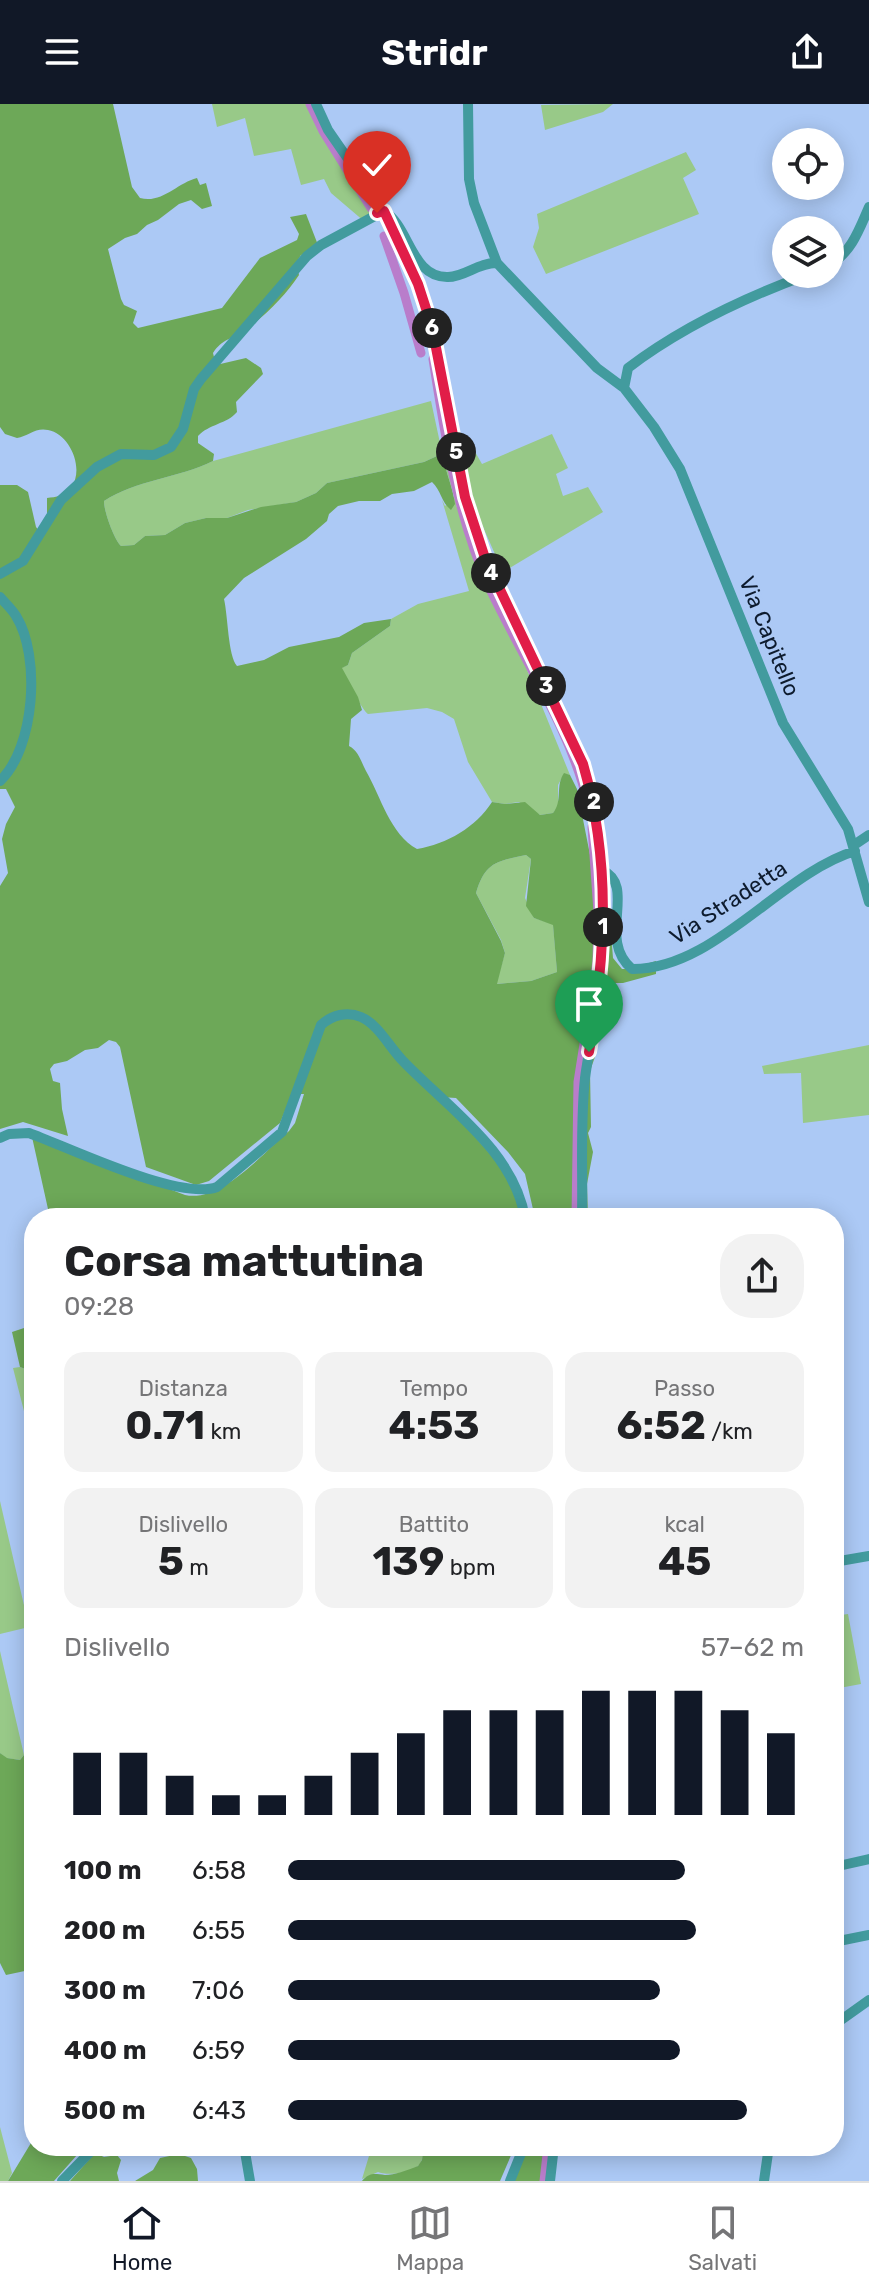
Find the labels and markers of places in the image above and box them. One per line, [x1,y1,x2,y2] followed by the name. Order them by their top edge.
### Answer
[343,131,411,213] pin
[412,308,452,348] pin: 6
[436,432,476,472] pin: 5
[471,553,511,593] pin: 4
[526,666,566,706] pin: 3
[574,782,614,822] pin: 2
[583,907,623,947] pin: 1
[555,970,623,1052] pin

